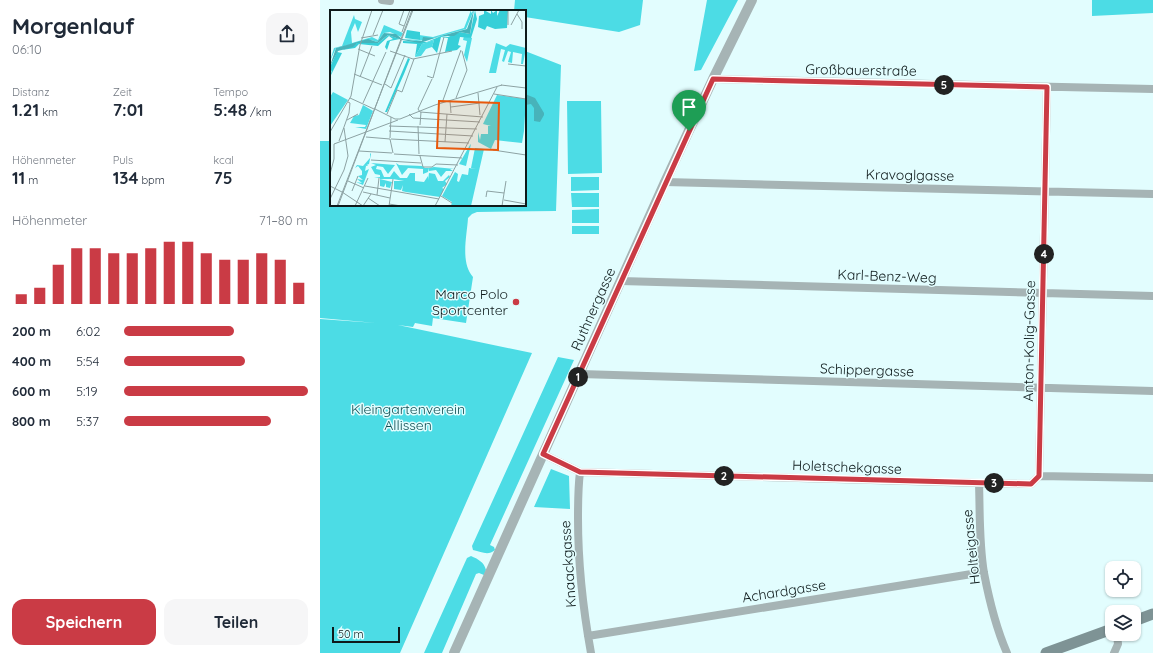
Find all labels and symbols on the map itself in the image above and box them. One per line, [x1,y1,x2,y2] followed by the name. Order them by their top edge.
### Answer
[330,10,526,206] inset map
[805,60,917,80] street label: Großbauerstraße
[934,75,954,95] pin: 5
[672,90,706,131] pin
[866,165,955,185] street label: Kravoglgasse
[1034,244,1054,264] pin: 4
[567,264,619,353] street label: Ruthnergasse
[837,265,937,287] street label: Karl-Benz-Weg
[1019,280,1039,402] street label: Anton-Kolig-Gasse
[432,285,509,319] place label: Marco Polo Sportcenter
[511,297,521,307] marker: Marco Polo Sportcenter
[820,359,915,381] street label: Schippergasse
[568,367,588,387] pin: 1
[351,400,465,434] park label: Kleingartenverein Allissen
[792,456,902,478] street label: Holetschekgasse
[714,466,734,486] pin: 2
[984,473,1004,493] pin: 3
[958,508,984,585] street label: Holteigasse
[556,520,580,608] street label: Knaackgasse
[741,575,827,606] street label: Achardgasse
[332,625,400,644] scale bar

